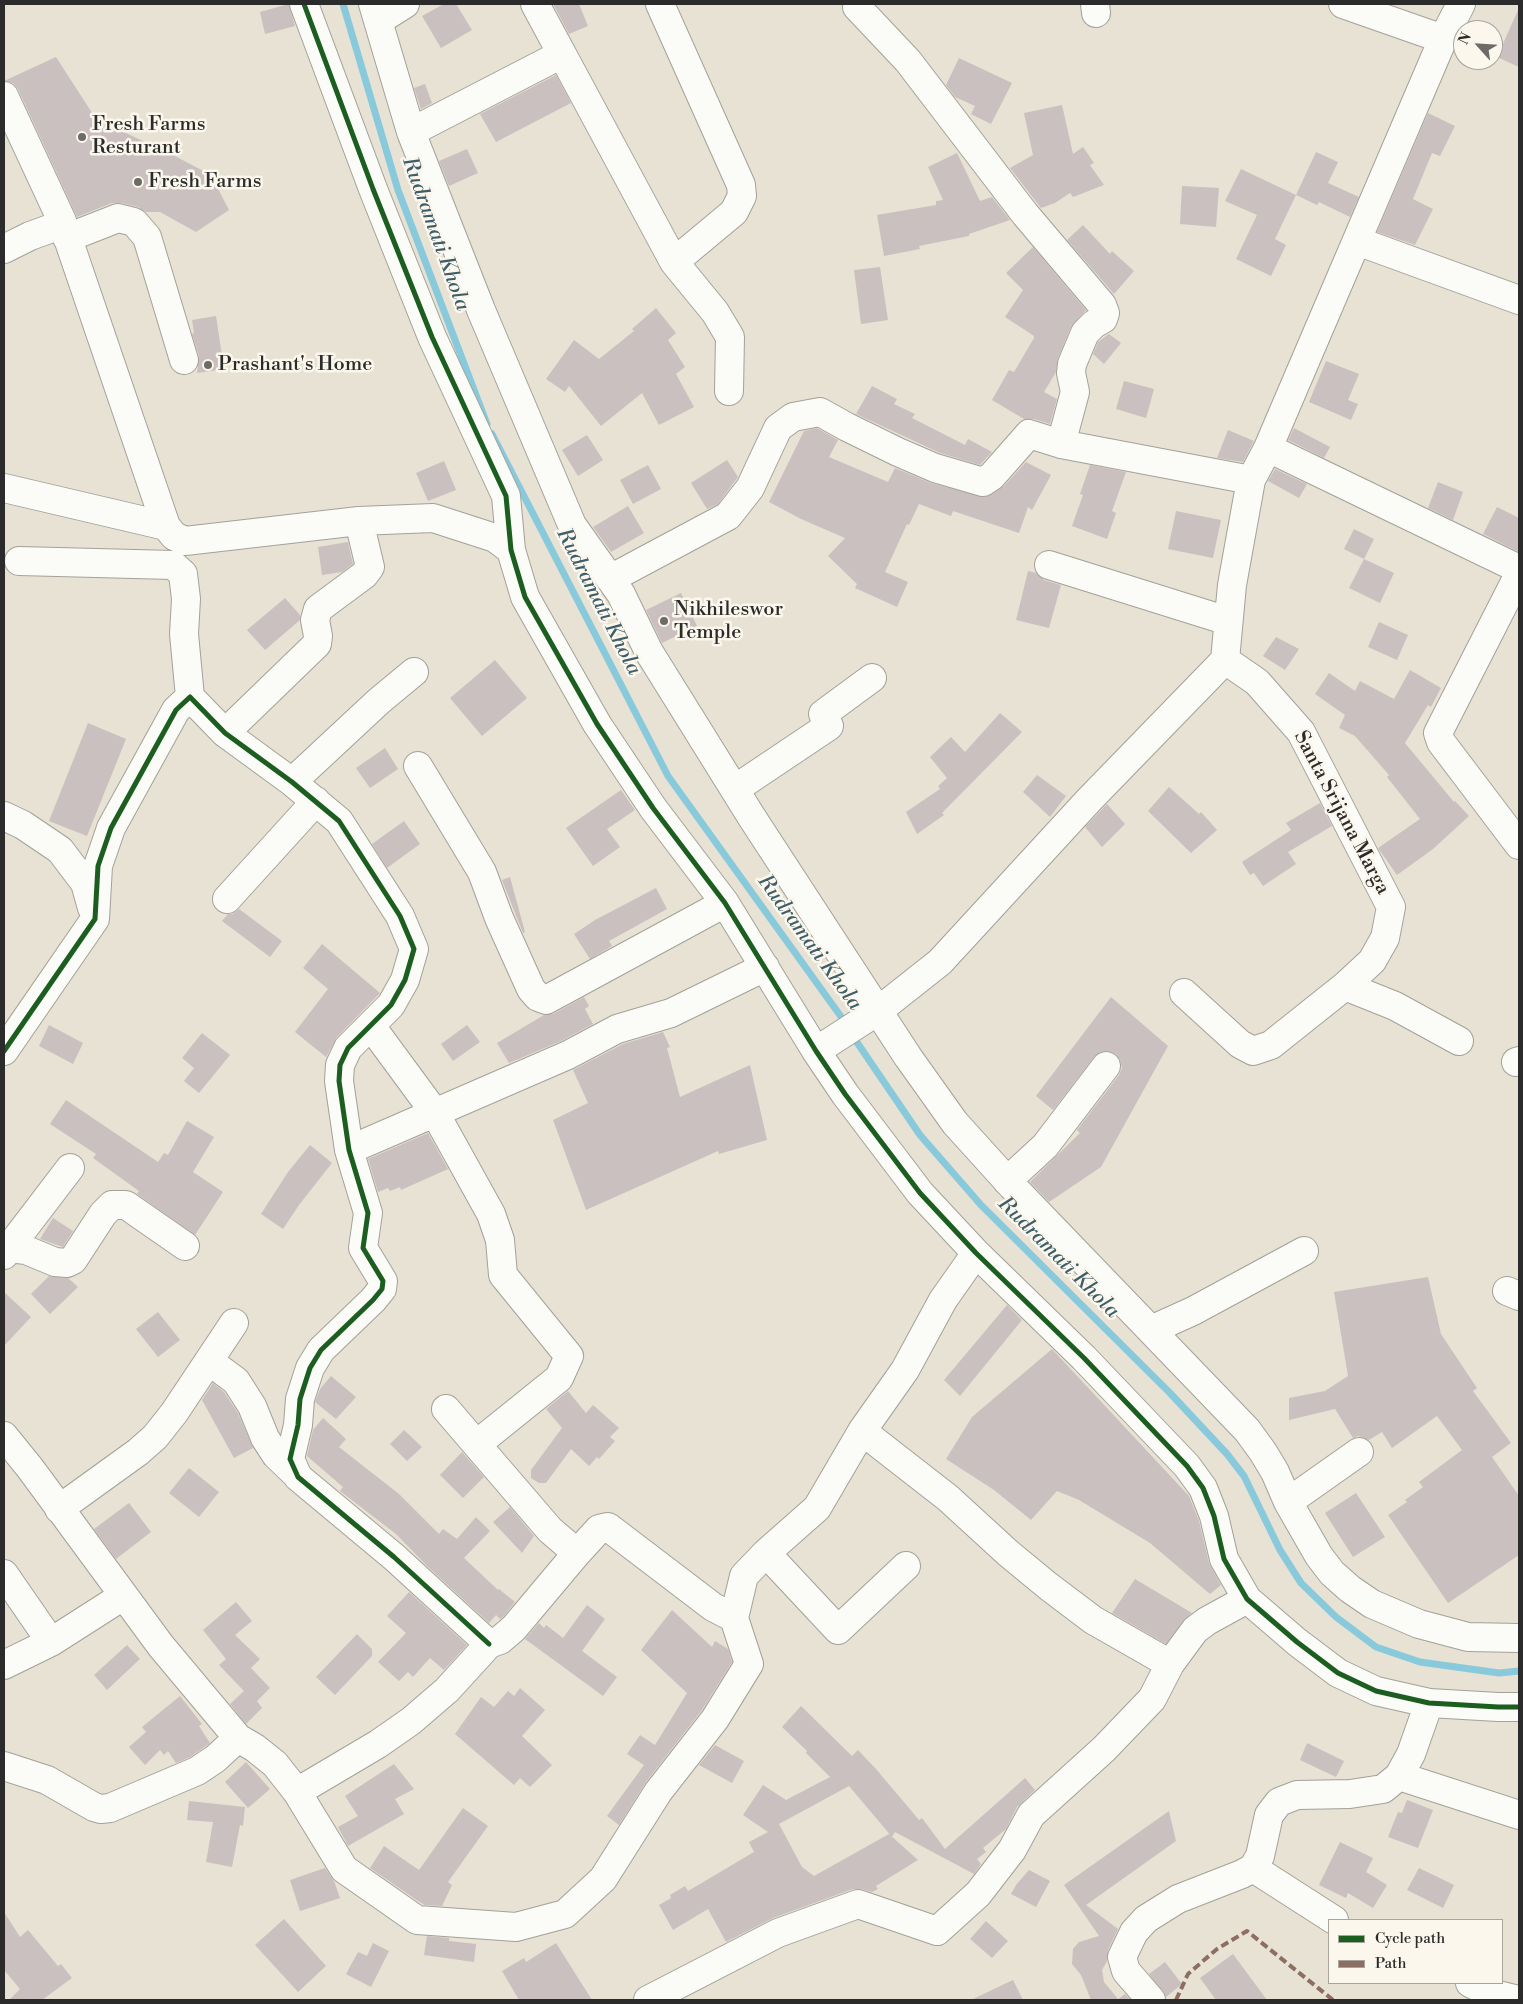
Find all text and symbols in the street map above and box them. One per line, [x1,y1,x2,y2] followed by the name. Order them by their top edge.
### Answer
[1453,20,1503,70] north arrow
[1455,30,1476,48] text: N
[92,113,206,160] place label: Fresh Farms Resturant
[76,131,88,143] marker: Fresh Farms Resturant
[396,154,474,314] water label: Rudramati Khola
[148,170,262,194] place label: Fresh Farms
[132,176,144,188] marker: Fresh Farms
[218,353,372,377] place label: Prashant's Home
[202,359,214,371] marker: Prashant's Home
[550,524,646,680] water label: Rudramati Khola
[674,598,783,645] place label: Nikhileswor Temple
[658,615,670,627] marker: Nikhileswor Temple
[1288,727,1394,899] street label: Santa Srijana Marga
[751,870,867,1016] water label: Rudramati Khola
[992,1192,1124,1324] water label: Rudramati Khola
[1328,1919,1503,1984] legend
[1375,1929,1445,1948] text: Cycle path
[1375,1954,1407,1973] text: Path

